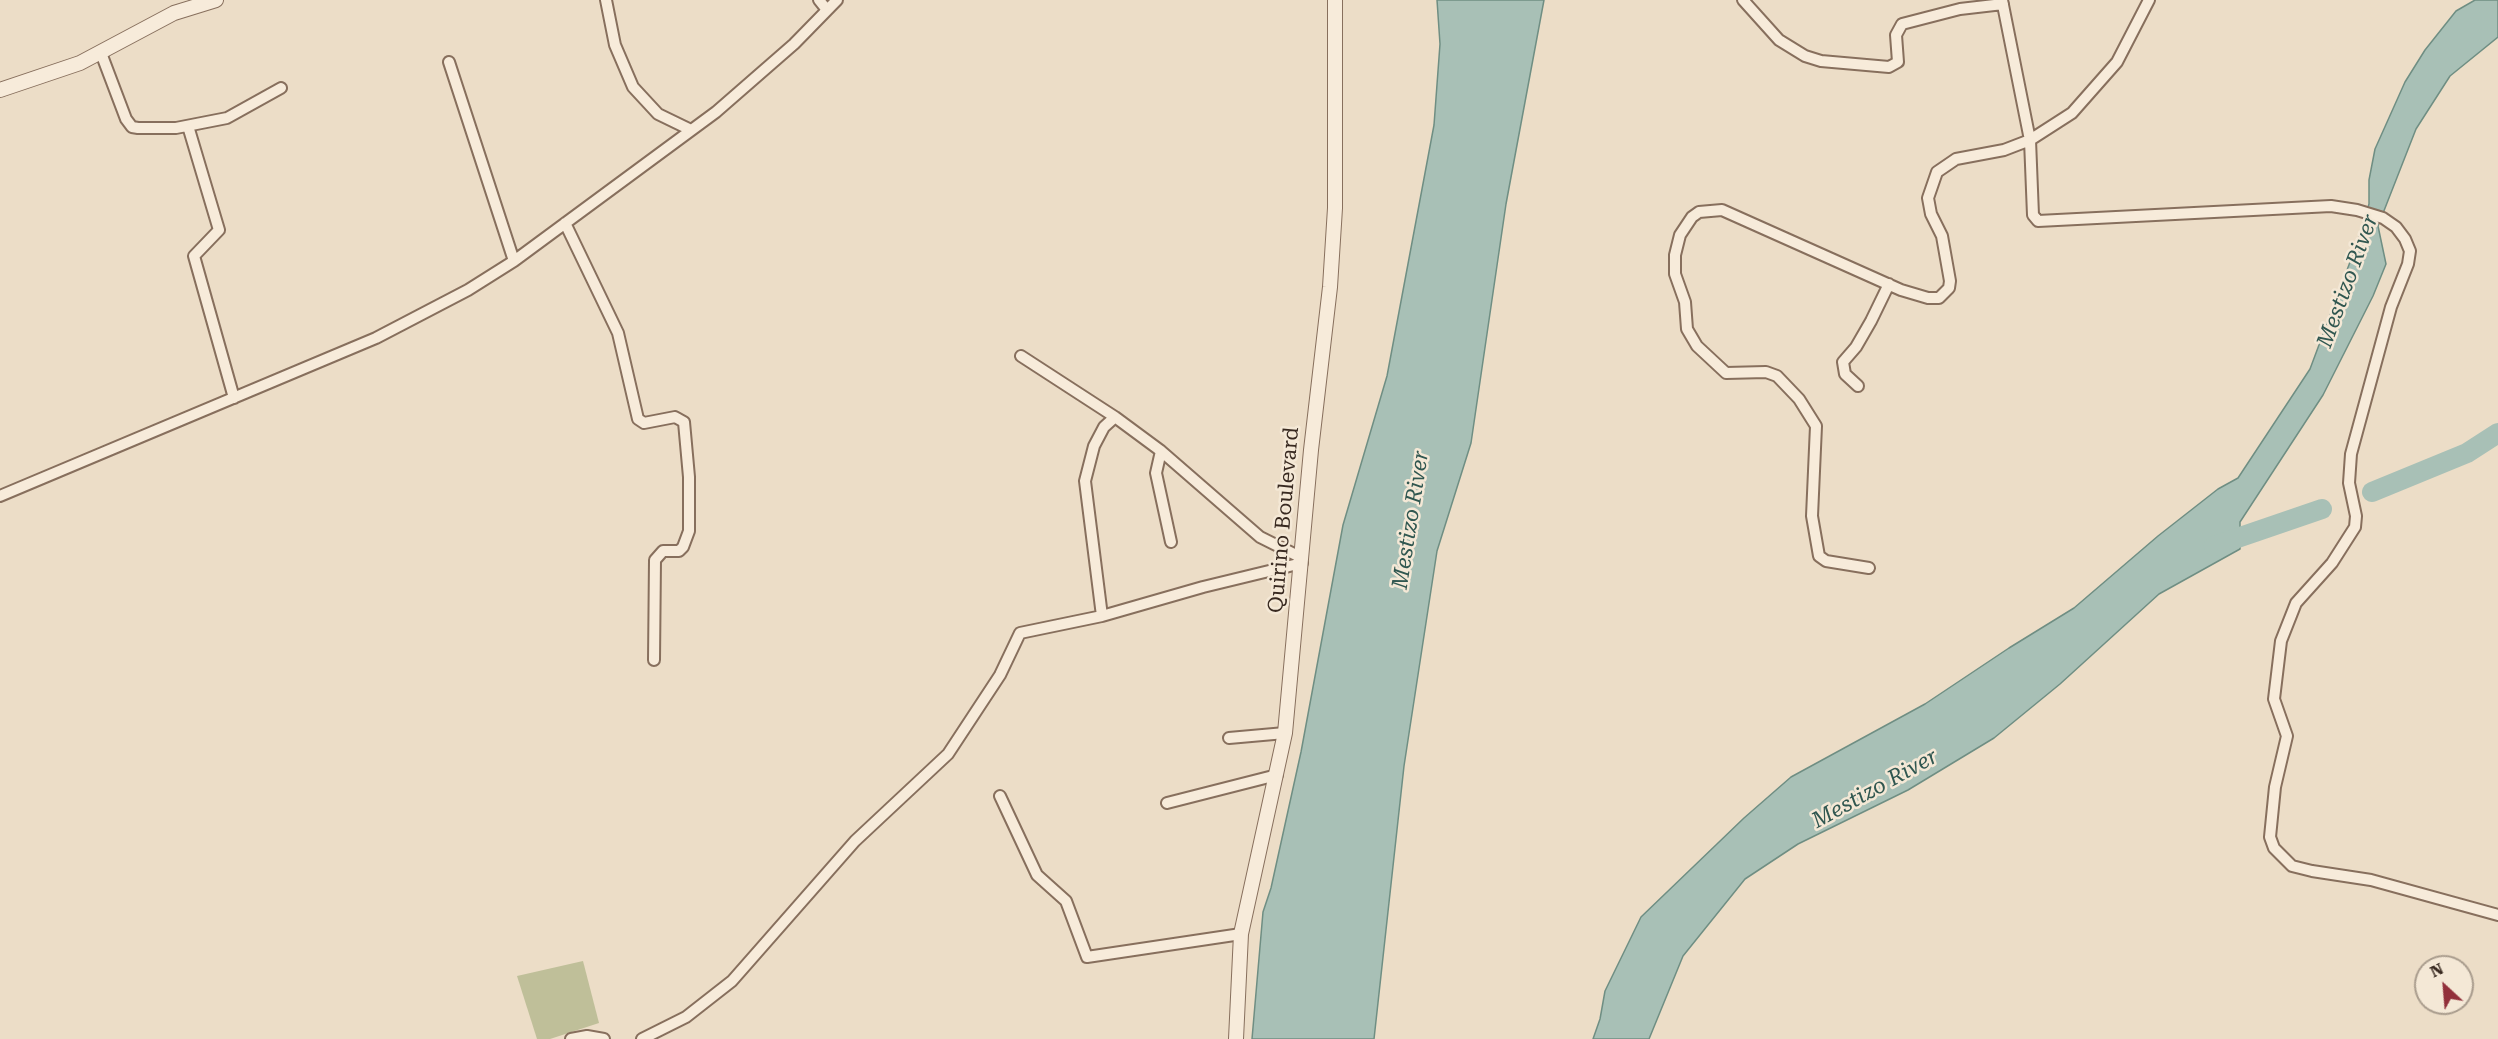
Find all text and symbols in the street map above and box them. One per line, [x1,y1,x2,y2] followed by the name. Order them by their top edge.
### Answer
[2312,211,2384,351] water label: Mestizo River
[1263,426,1305,614] street label: Quirino Boulevard
[1387,449,1435,591] water label: Mestizo River
[1807,744,1943,834] water label: Mestizo River
[2414,955,2474,1015] north arrow
[2427,959,2446,981] text: N

